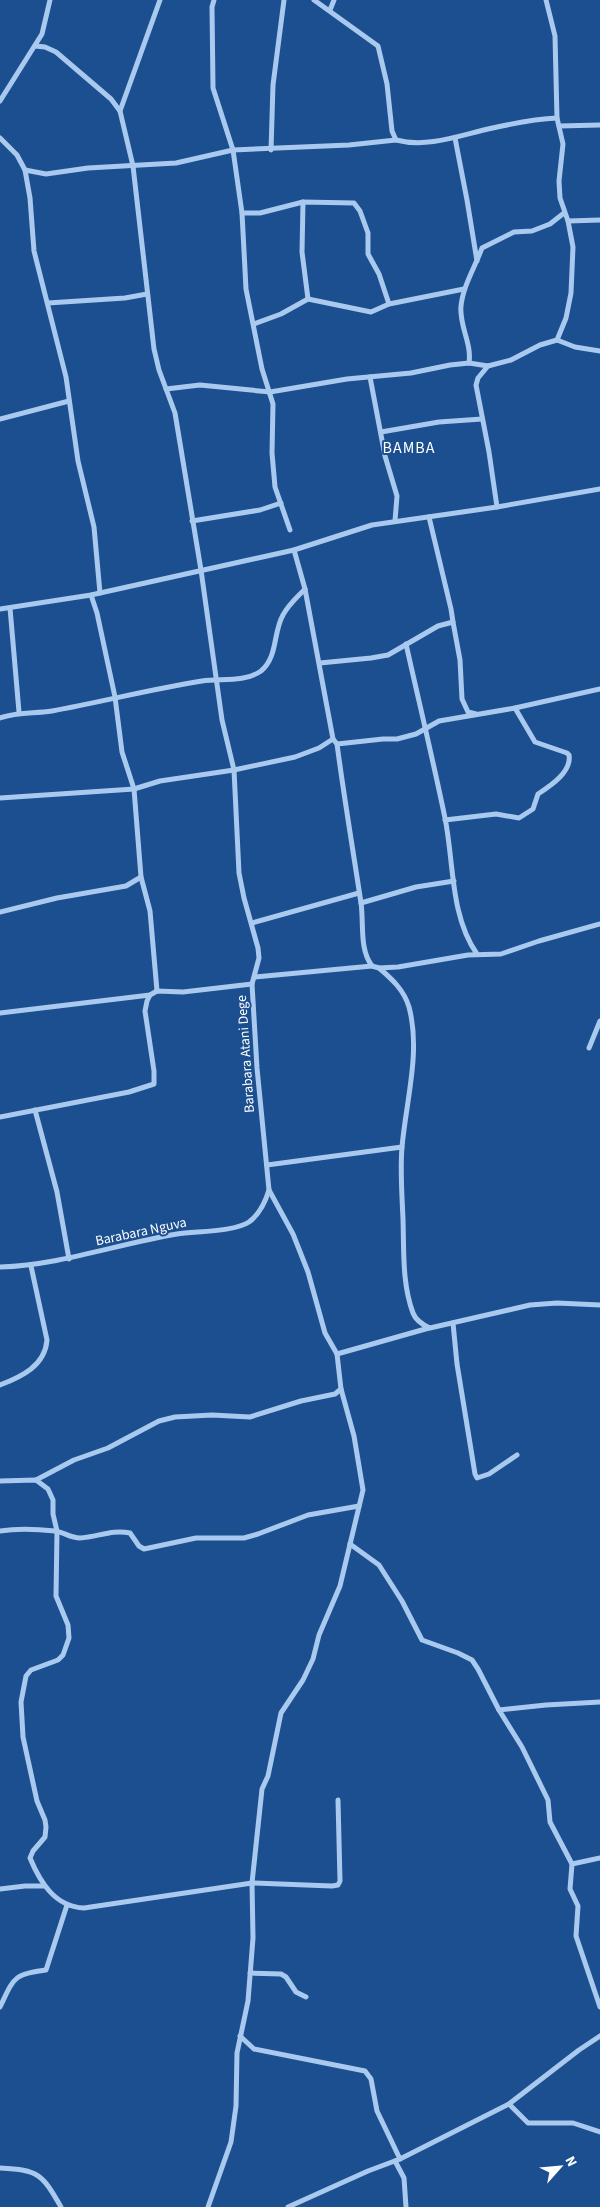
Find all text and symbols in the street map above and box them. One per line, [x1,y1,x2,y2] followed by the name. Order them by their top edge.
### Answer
[383,437,435,459] district label: BAMBA
[232,994,260,1113] street label: Barabara Atani Dege
[93,1213,189,1251] street label: Barabara Nguva
[535,2142,585,2192] north arrow
[560,2153,582,2170] text: N

